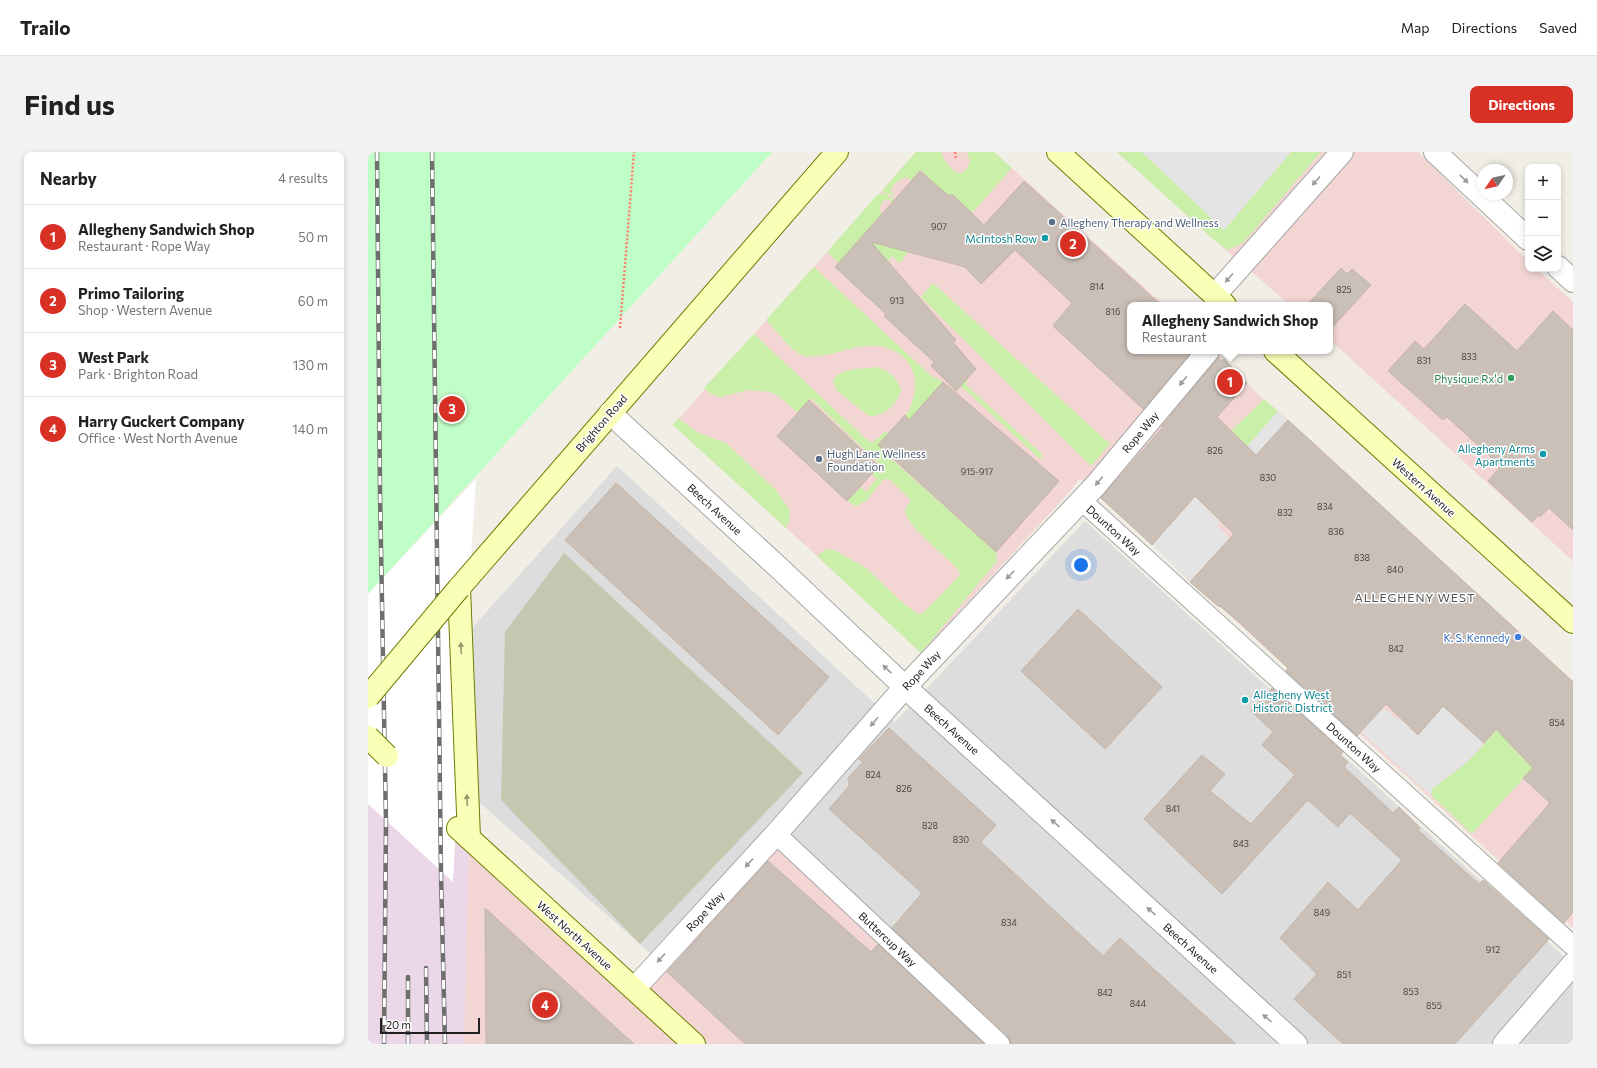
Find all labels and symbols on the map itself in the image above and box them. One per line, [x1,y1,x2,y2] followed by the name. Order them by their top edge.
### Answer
[1477,164,1513,200] north arrow
[1459,174,1469,183] one-way arrow
[1311,176,1321,186] one-way arrow
[1060,216,1219,229] place label: Allegheny Therapy and Wellness
[1047,217,1057,227] marker: Allegheny Therapy and Wellness
[931,221,947,232] house number: 907
[1060,229,1086,259] pin: 2
[965,232,1037,245] place label: McIntosh Row
[1040,233,1050,243] marker: McIntosh Row
[1225,273,1234,283] one-way arrow
[1090,281,1105,292] house number: 814
[1336,284,1352,295] house number: 825
[890,295,904,306] house number: 913
[1106,306,1120,317] house number: 816
[1461,351,1477,362] house number: 833
[1417,355,1431,366] house number: 831
[1217,367,1243,397] pin: 1
[1434,372,1503,385] place label: Physique Rx'd
[1506,373,1516,383] marker: Physique Rx'd
[1178,376,1187,386] one-way arrow
[573,392,629,454] street label: Brighton Road
[439,394,465,424] pin: 3
[1119,408,1161,455] street label: Rope Way
[1457,442,1535,468] place label: Allegheny Arms Apartments
[1207,445,1223,456] house number: 826
[827,447,926,473] place label: Hugh Lane Wellness Foundation
[1538,449,1548,459] marker: Allegheny Arms Apartments
[814,454,824,464] marker: Hugh Lane Wellness Foundation
[1390,455,1459,519] street label: Western Avenue
[961,466,993,477] house number: 915-917
[1260,472,1276,483] house number: 830
[1095,475,1104,486] one-way arrow
[685,481,745,537] street label: Beech Avenue
[1317,501,1334,512] house number: 834
[1084,502,1144,558] street label: Dounton Way
[1277,507,1293,518] house number: 832
[1328,526,1344,537] house number: 836
[1354,552,1370,563] house number: 838
[1071,555,1091,575] your location
[1387,564,1403,575] house number: 840
[1005,570,1015,580] one-way arrow
[1354,590,1476,604] district label: ALLEGHENY WEST
[1444,631,1510,644] place label: K. S. Kennedy
[1513,632,1523,642] marker: K. S. Kennedy
[458,642,465,654] one-way arrow
[1388,643,1404,654] house number: 842
[899,647,943,693] street label: Rope Way
[882,664,892,674] one-way arrow
[1253,688,1333,714] place label: Allegheny West Historic District
[1240,695,1250,705] marker: Allegheny West Historic District
[922,701,982,757] street label: Beech Avenue
[870,717,879,727] one-way arrow
[1549,717,1566,728] house number: 854
[1324,719,1384,775] street label: Dounton Way
[865,769,881,780] house number: 824
[896,783,912,794] house number: 826
[464,793,470,806] one-way arrow
[1166,803,1180,814] house number: 841
[1050,819,1060,828] one-way arrow
[922,820,938,831] house number: 828
[953,834,969,845] house number: 830
[1233,838,1249,849] house number: 843
[745,858,754,868] one-way arrow
[683,888,727,934] street label: Rope Way
[535,898,615,972] street label: West North Avenue
[1146,906,1156,916] one-way arrow
[1314,907,1330,918] house number: 849
[856,909,920,969] street label: Buttercup Way
[1001,917,1018,928] house number: 834
[1161,920,1221,976] street label: Beech Avenue
[1486,944,1500,955] house number: 912
[657,953,666,963] one-way arrow
[1337,969,1351,980] house number: 851
[1403,986,1419,997] house number: 853
[1097,987,1113,998] house number: 842
[532,990,558,1020] pin: 4
[1130,998,1147,1009] house number: 844
[1426,1000,1442,1011] house number: 855
[1262,1013,1273,1022] one-way arrow
[380,1016,480,1035] scale bar

